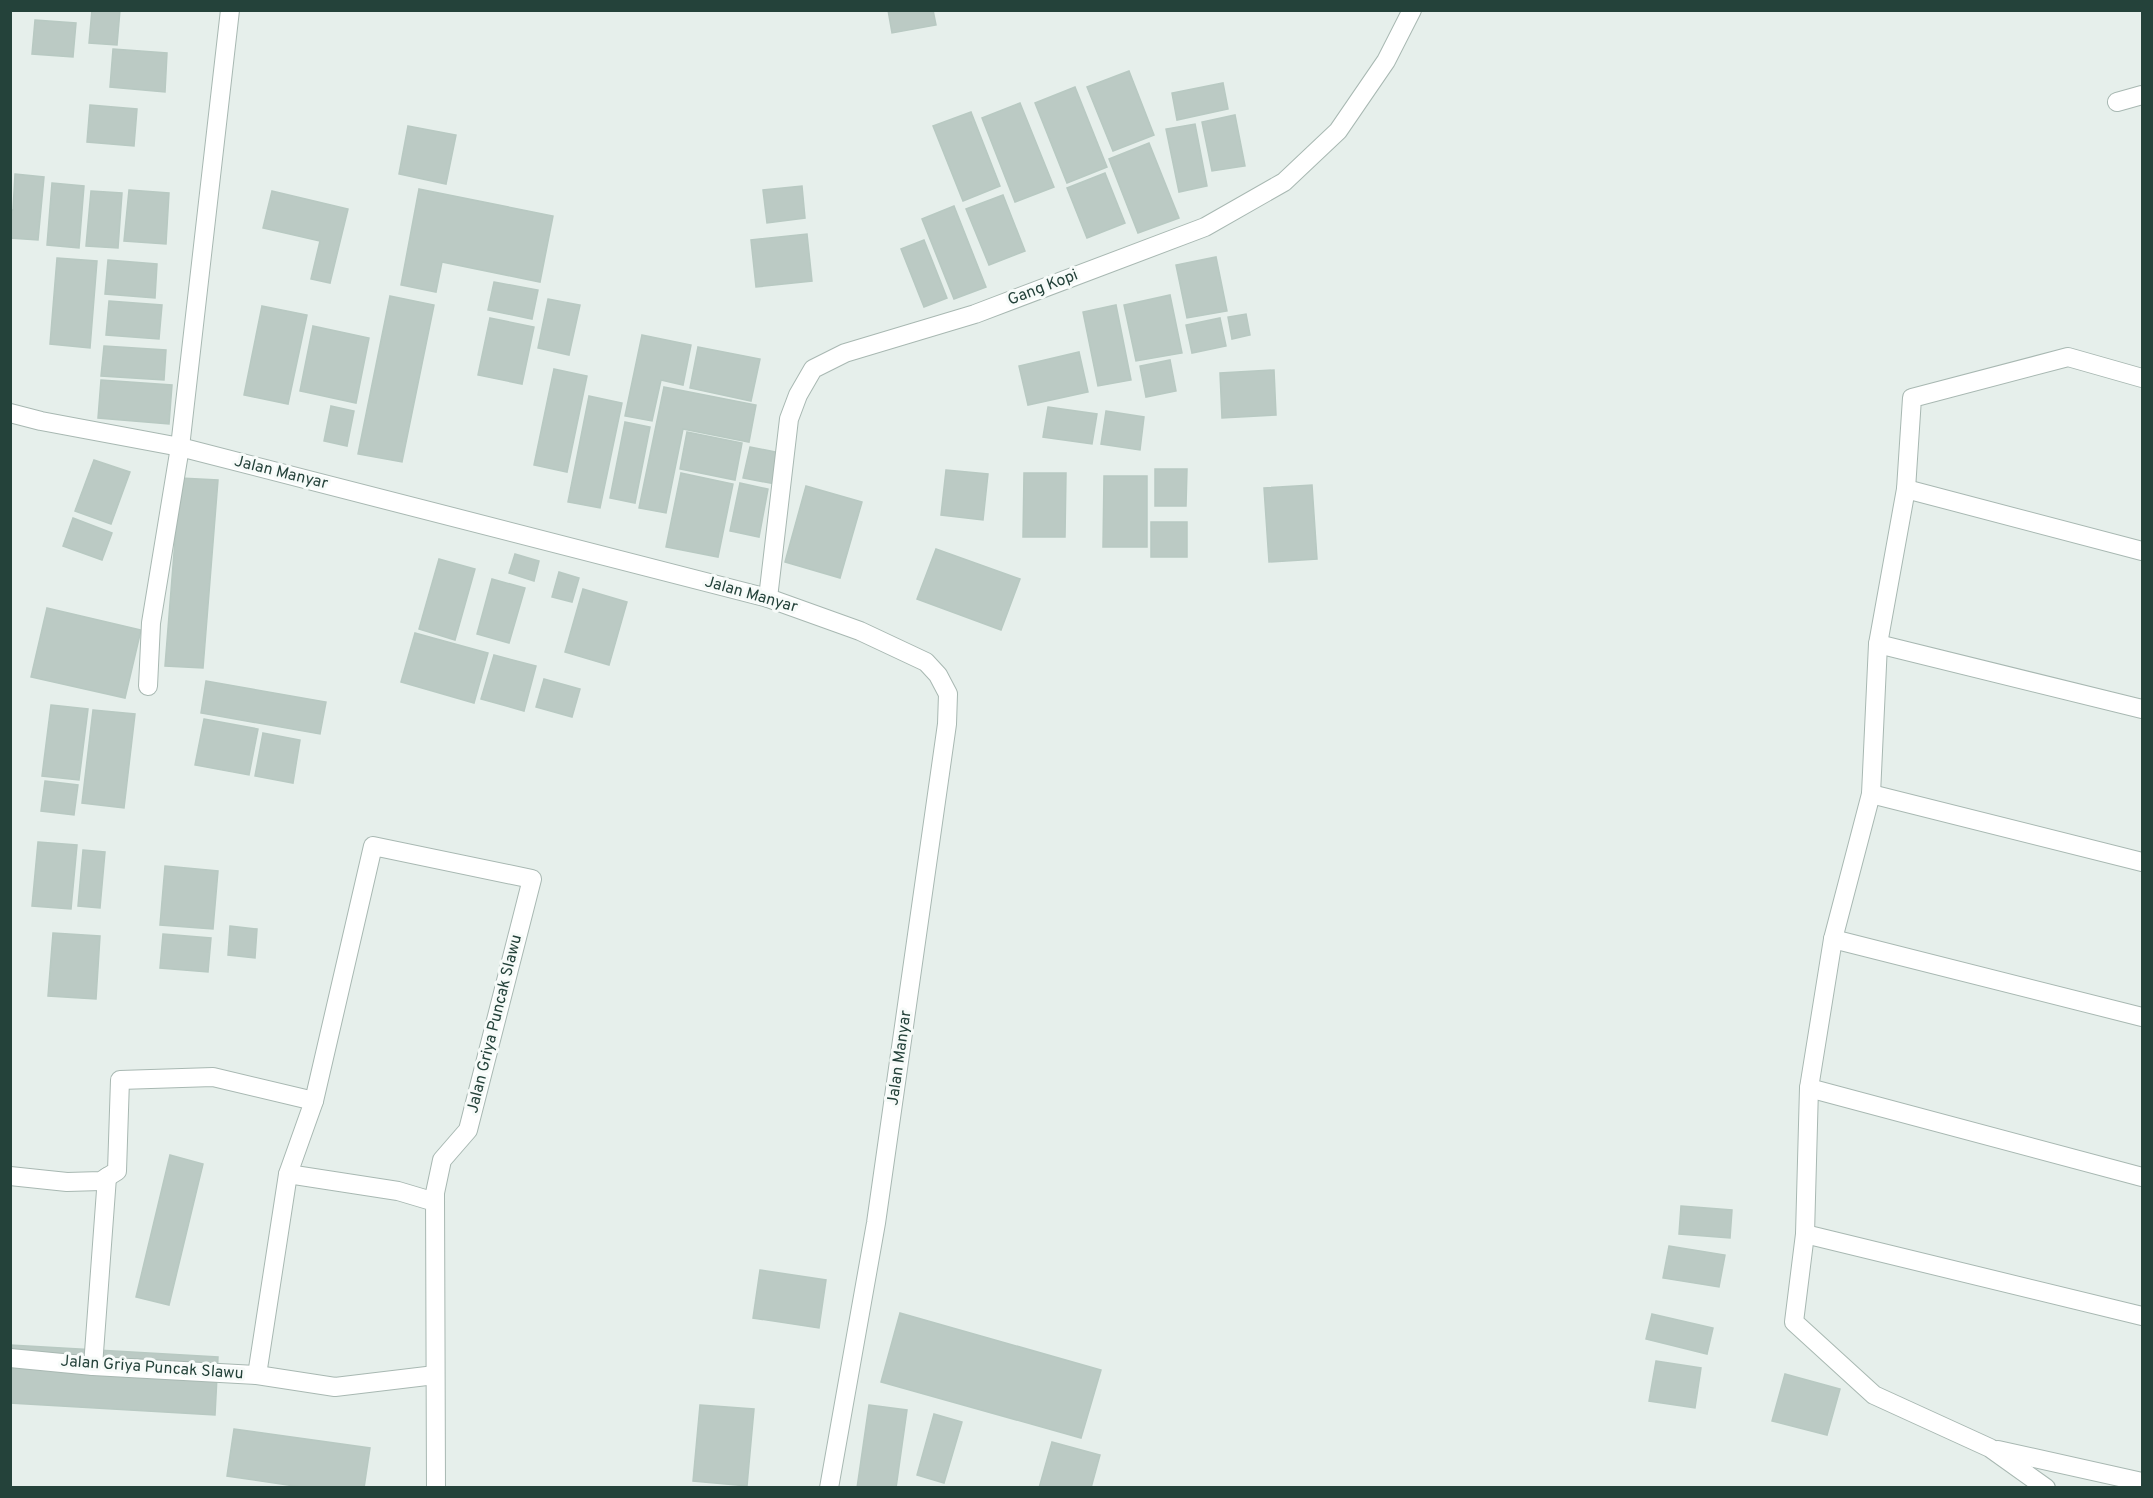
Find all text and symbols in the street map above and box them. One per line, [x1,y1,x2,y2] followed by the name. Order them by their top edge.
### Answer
[1005,265,1081,311] street label: Gang Kopi
[232,452,330,494] street label: Jalan Manyar
[702,572,800,618] street label: Jalan Manyar
[463,933,527,1115] street label: Jalan Griya Puncak Slawu
[883,1009,917,1107] street label: Jalan Manyar
[60,1352,244,1384] street label: Jalan Griya Puncak Slawu

